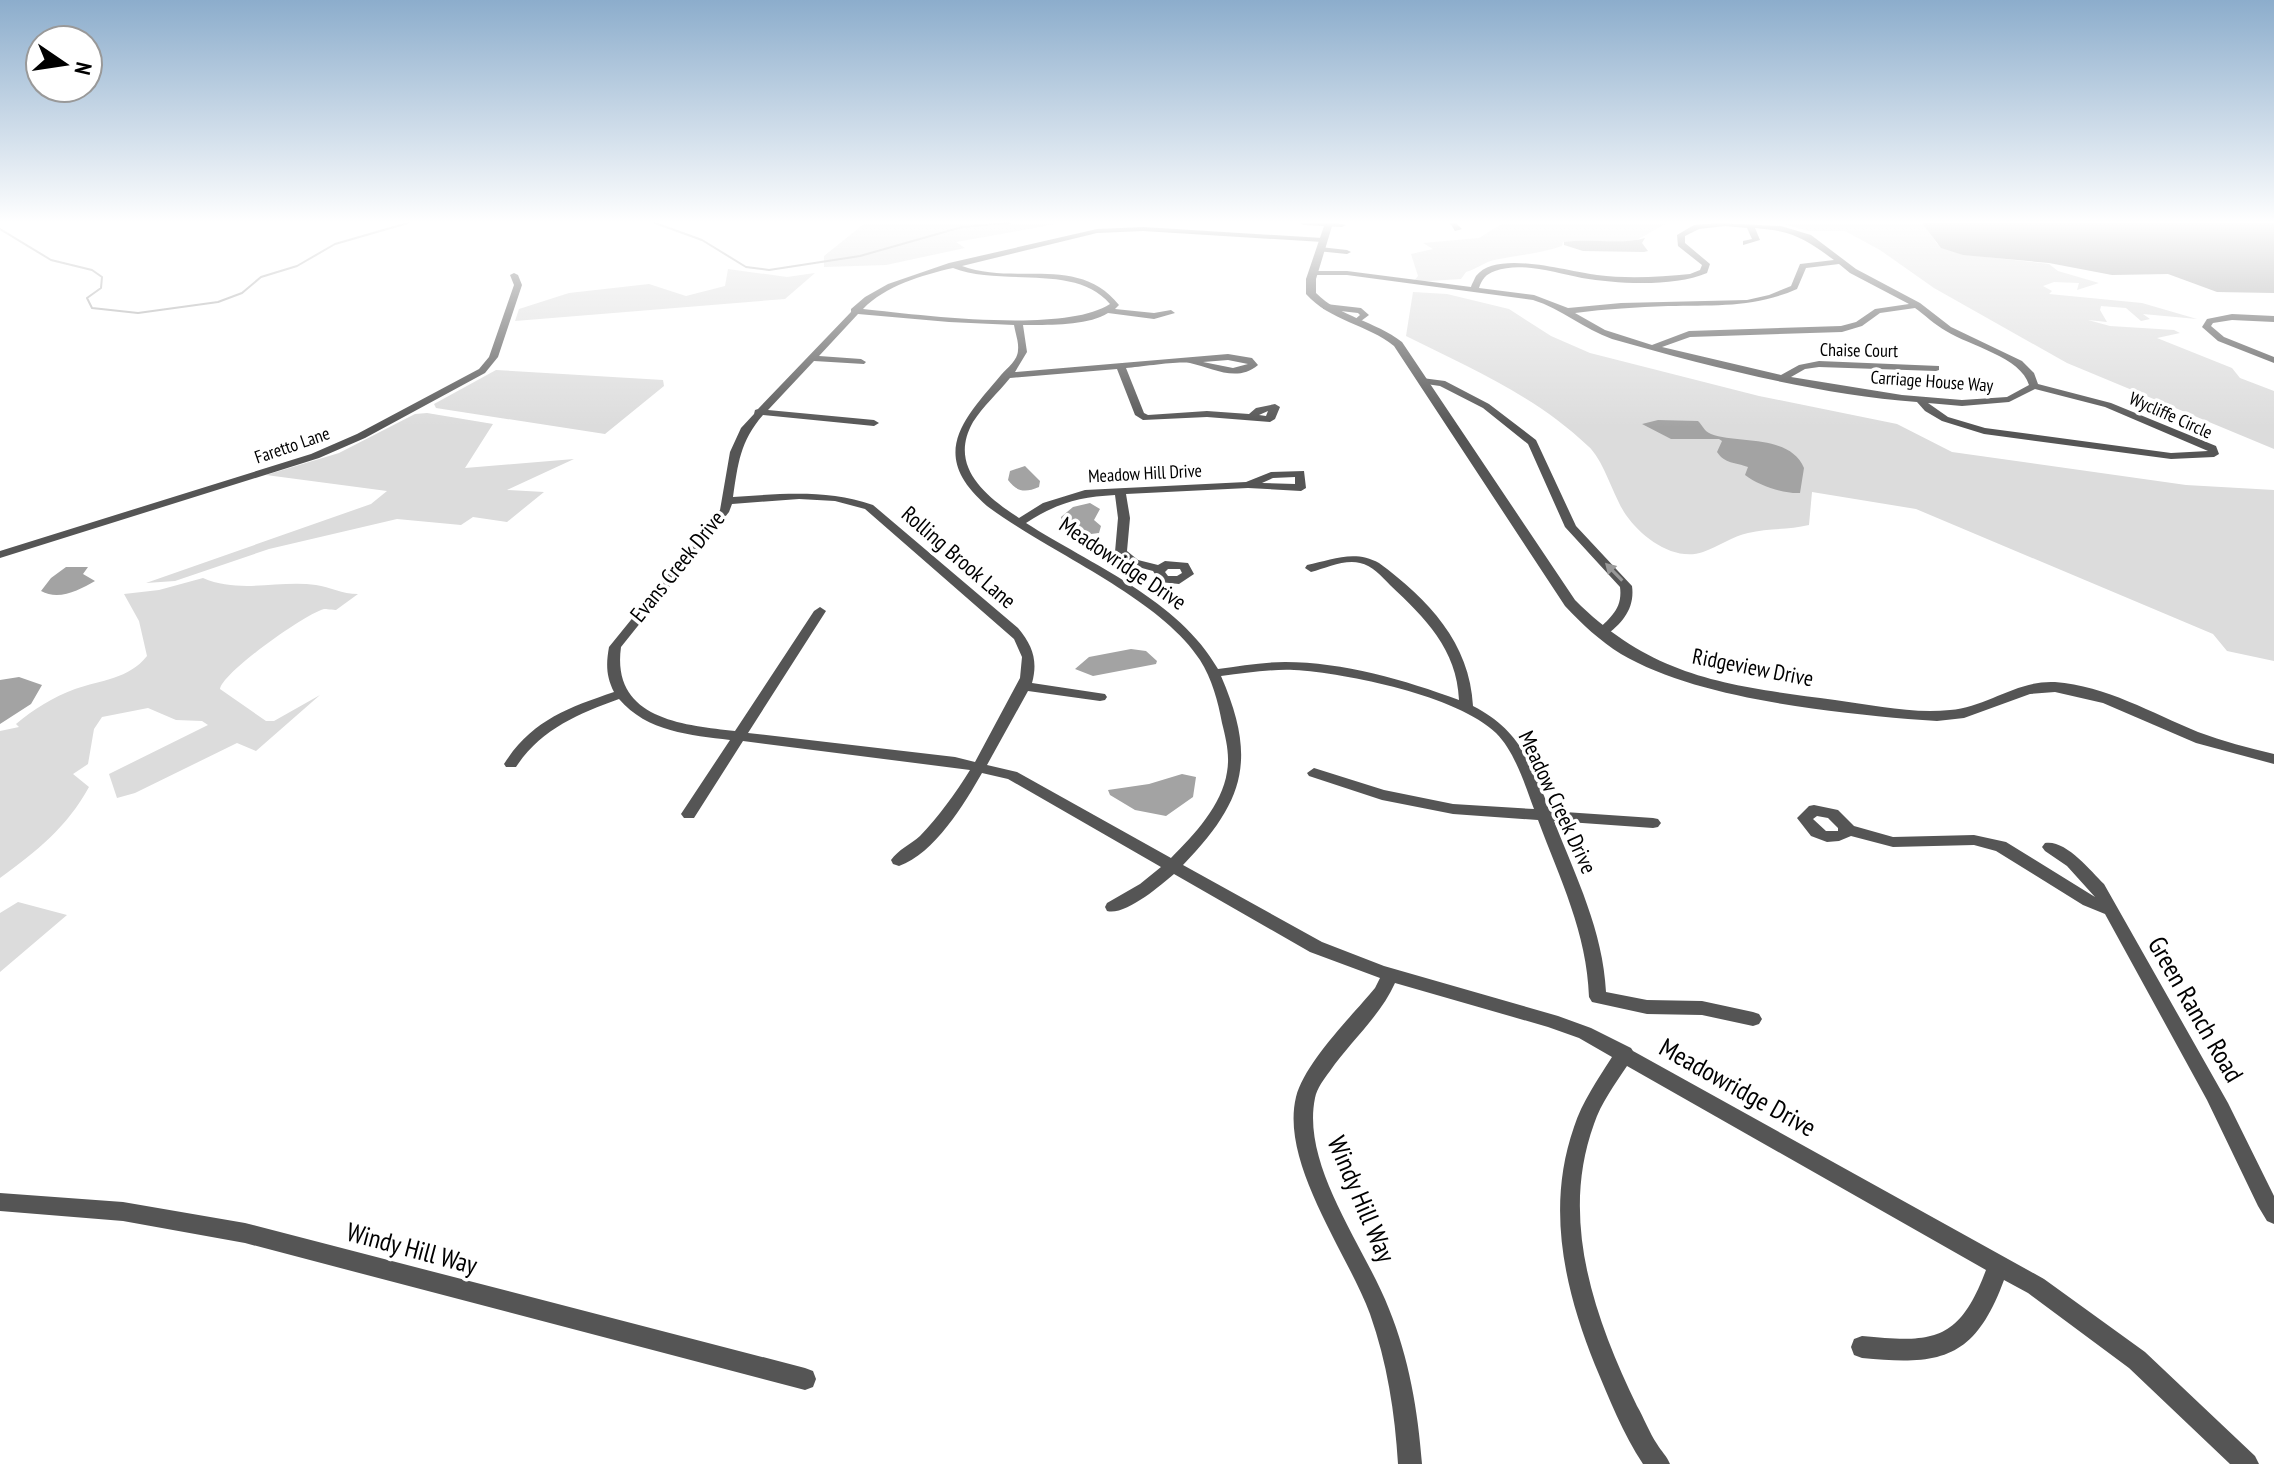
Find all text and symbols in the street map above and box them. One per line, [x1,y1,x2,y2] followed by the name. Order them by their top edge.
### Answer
[24,24,104,104] north arrow
[69,60,98,77] text: N
[1820,338,1898,362] street label: Chaise Court
[1870,365,1994,397] street label: Carriage House Way
[2126,386,2216,444] street label: Wycliffe Circle
[251,421,333,469] street label: Faretto Lane
[1087,459,1203,487] street label: Meadow Hill Drive
[896,500,1022,614] street label: Rolling Brook Lane
[624,505,730,627] street label: Evans Creek Drive
[1054,510,1192,616] street label: Meadowridge Drive
[1605,562,1623,581] one-way arrow
[1690,642,1816,692] street label: Ridgeview Drive
[1513,726,1603,878] street label: Meadow Creek Drive
[2141,930,2251,1088] street label: Green Ranch Road
[1654,1030,1822,1144] street label: Meadowridge Drive
[1321,1131,1403,1267] street label: Windy Hill Way
[343,1215,481,1281] street label: Windy Hill Way

